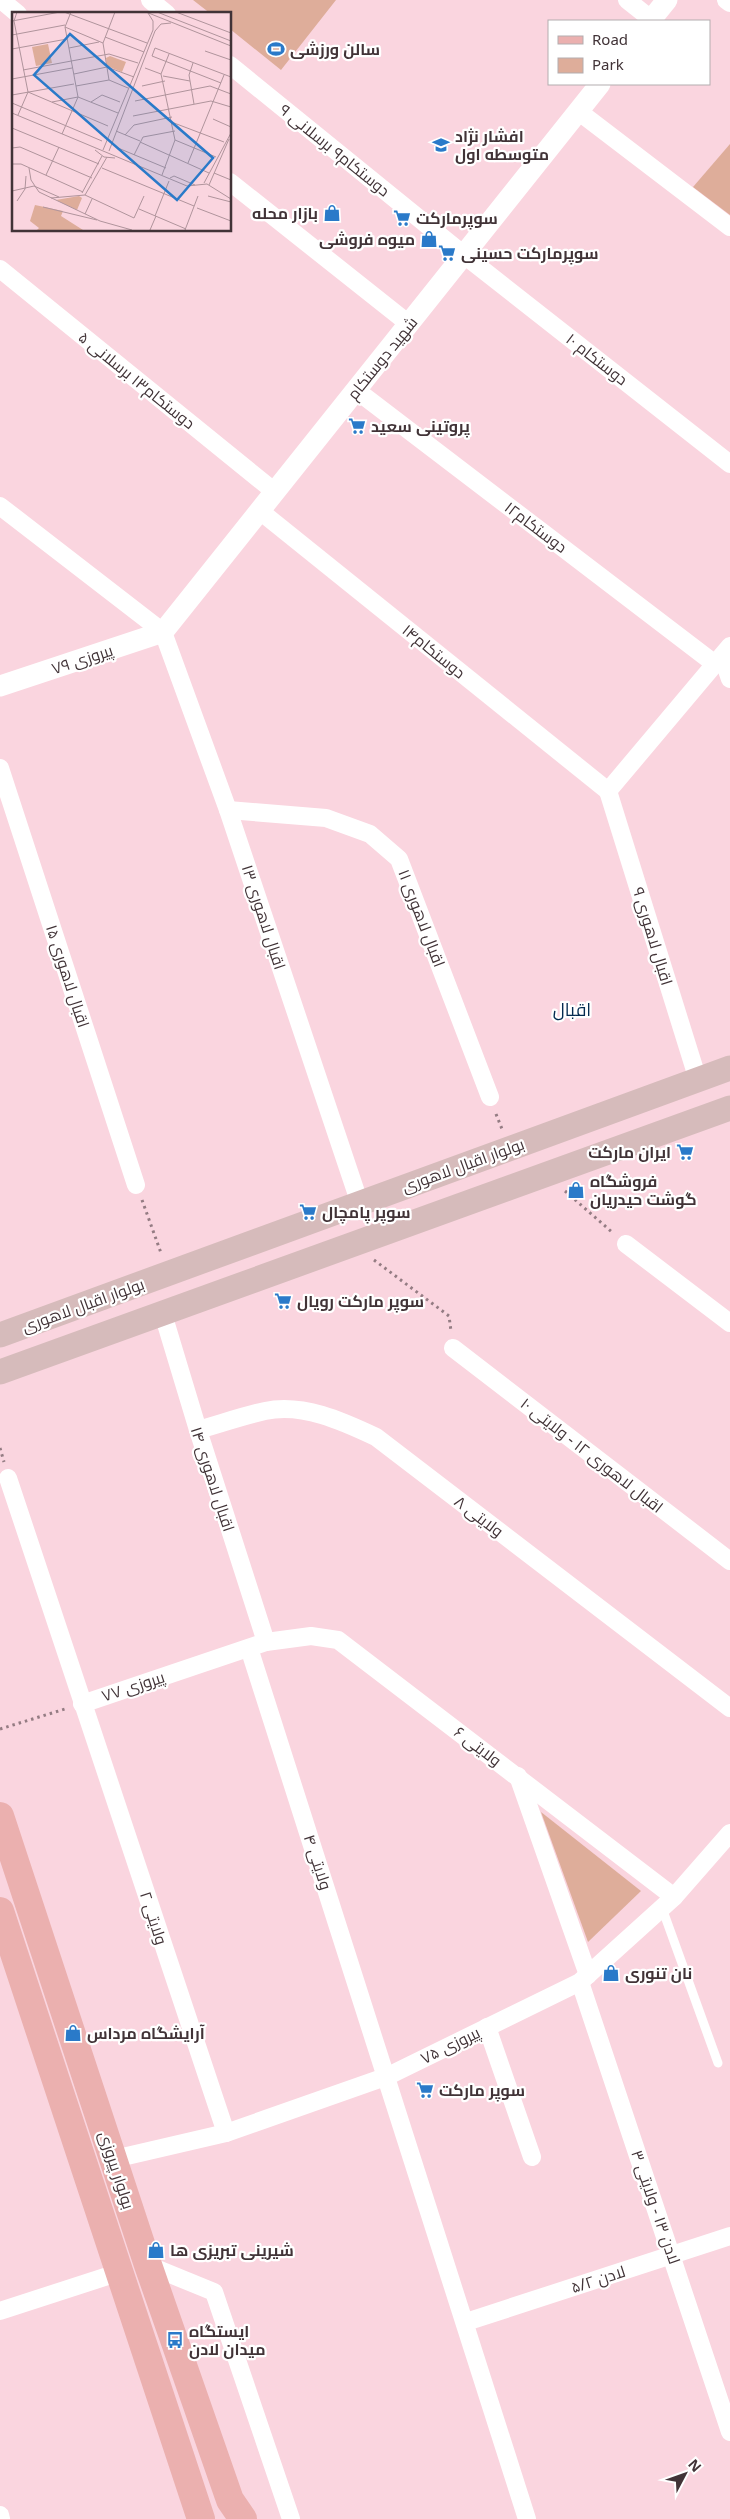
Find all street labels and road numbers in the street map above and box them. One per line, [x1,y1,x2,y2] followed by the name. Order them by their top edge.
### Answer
[275,99,395,202] street label: دوستکام۹ برسلانی ۹
[342,312,423,405] street label: شهید دوستکام
[74,326,200,435] street label: دوستکام۱۳ برسلانی ۵
[561,328,632,391] street label: دوستکام ۱۰
[500,496,572,559] street label: دوستکام۱۲
[397,619,470,684] street label: دوستکام۱۴
[48,639,117,680] street label: پیروزی ۷۹
[237,862,291,972] street label: اقبال لاهوری ۱۳
[393,866,451,970] street label: اقبال لاهوری ۱۱
[628,884,678,988] street label: اقبال لاهوری ۹
[41,922,95,1030] street label: اقبال لاهوری ۱۵
[399,1133,527,1197] street label: بولوار اقبال لاهوری
[19,1273,147,1337] street label: بولوار اقبال لاهوری
[516,1392,668,1518] street label: اقبال لاهوری ۱۲ - ولایتی ۱۰
[186,1424,240,1534] street label: اقبال لاهوری ۱۴
[450,1490,508,1542] street label: ولایتی ۸
[99,1665,168,1707] street label: پیروزی ۷۷
[450,1721,506,1771] street label: ولایتی ۶
[299,1832,337,1892] street label: ولایتی ۴
[135,1889,173,1947] street label: ولایتی ۲
[416,2021,485,2070] street label: پیروزی ۷۵
[93,2128,140,2212] street label: بولوار پیروزی
[626,2147,686,2267] street label: لادن ۱۳ - ولایتی ۳
[568,2260,628,2298] street label: لادن ۵/۲

